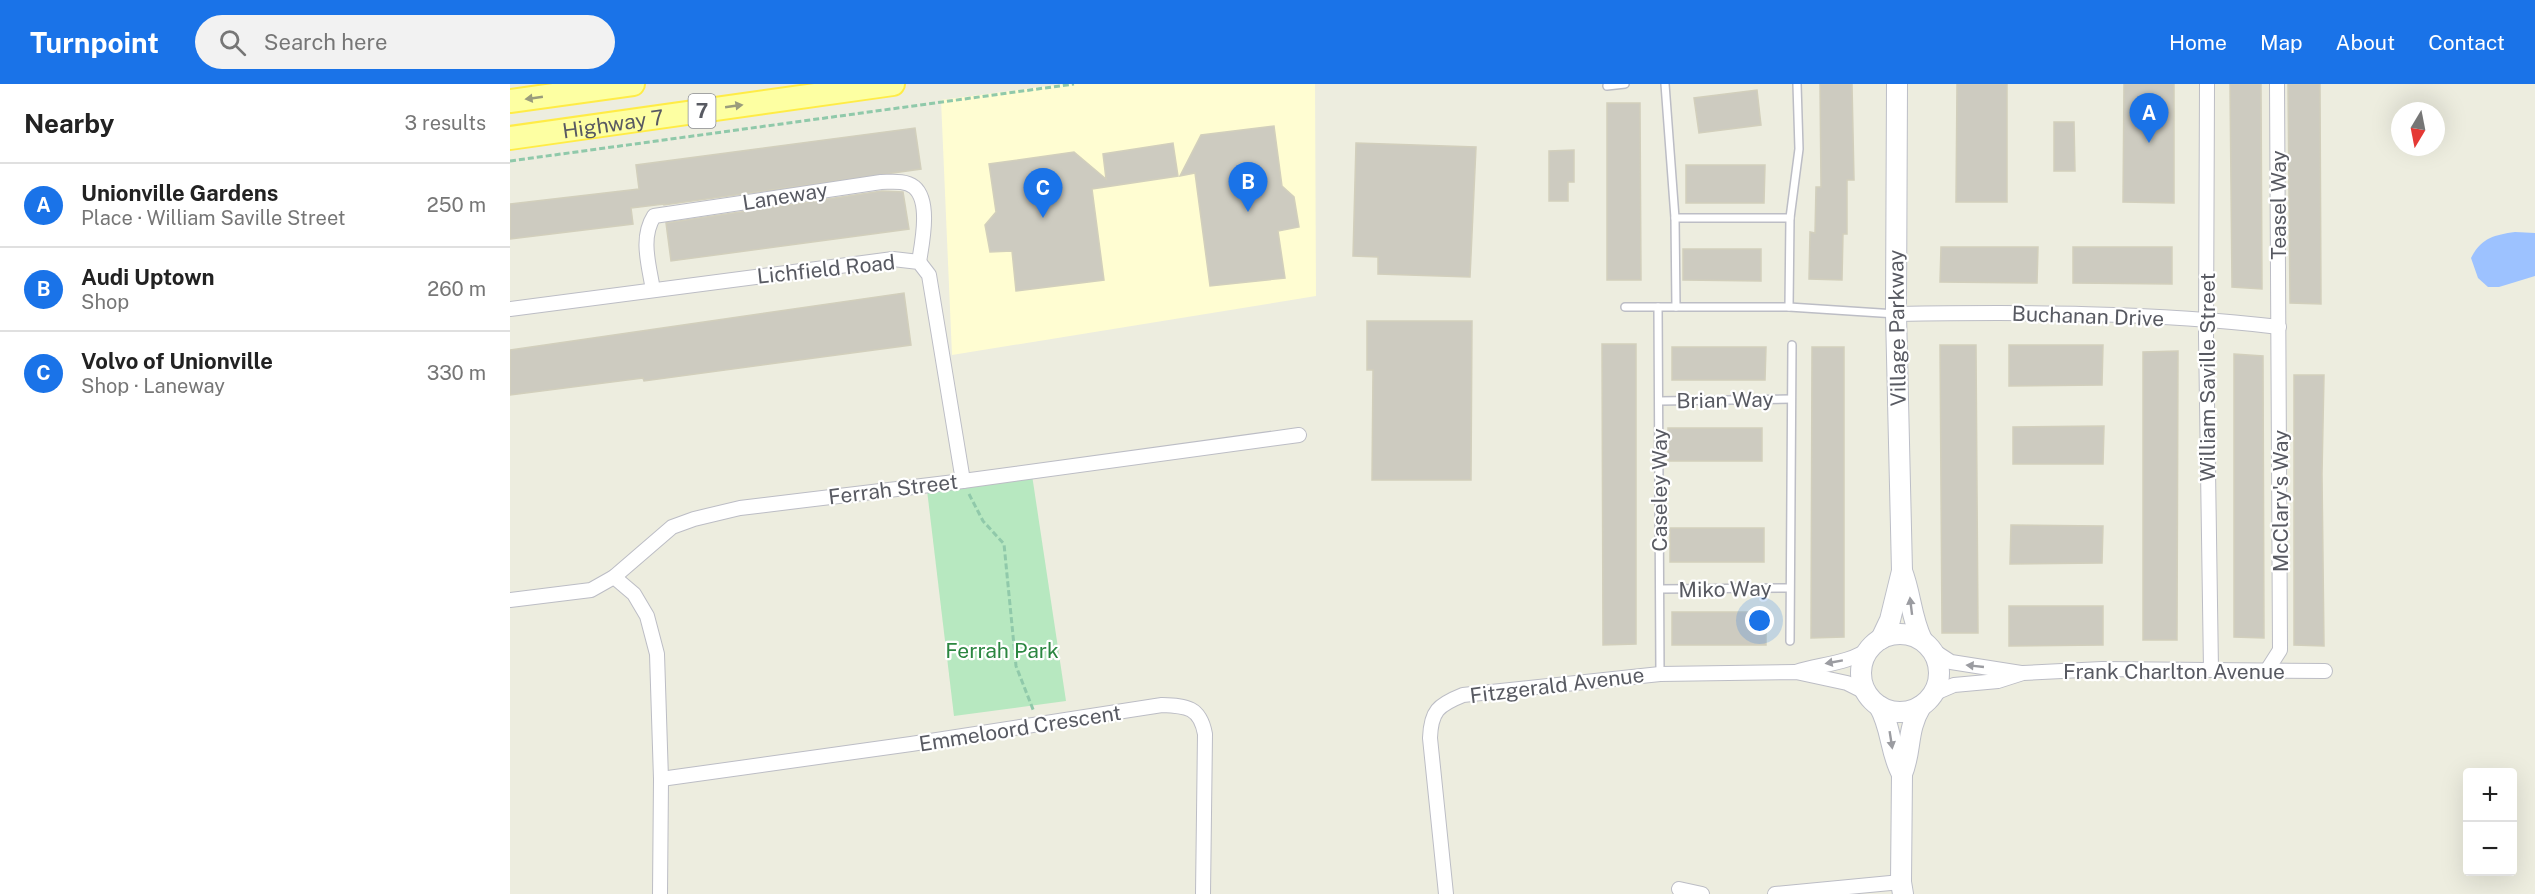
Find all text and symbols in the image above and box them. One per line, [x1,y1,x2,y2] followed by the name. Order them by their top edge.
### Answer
[195,15,615,69] search box
[30,26,159,59] text: Turnpoint
[216,26,249,59] icon: search
[264,29,387,55] text: Search here
[2169,30,2227,55] text: Home
[2260,30,2303,55] text: Map
[2336,30,2395,55] text: About
[2428,30,2505,55] text: Contact
[524,93,543,102] one-way arrow
[688,94,716,128] road number: 7
[2130,94,2168,143] pin: A
[725,102,744,111] one-way arrow
[2391,102,2445,156] north arrow
[561,104,665,143] street label: Highway 7
[24,108,114,139] text: Nearby
[405,111,486,135] text: 3 results
[2266,150,2291,260] street label: Teasel Way
[1228,162,1268,212] pin: B
[1024,168,1062,218] pin: C
[741,177,829,215] street label: Laneway
[81,180,278,206] text: Unionville Gardens
[36,193,51,217] text: A
[427,193,486,217] text: 250 m
[81,206,346,230] text: Place · William Saville Street
[756,249,896,289] street label: Lichfield Road
[1883,249,1911,407] street label: Village Parkway
[81,264,215,290] text: Audi Uptown
[2195,272,2220,482] street label: William Saville Street
[37,277,50,301] text: B
[427,277,486,301] text: 260 m
[81,290,129,314] text: Shop
[2011,301,2165,331] street label: Buchanan Drive
[81,348,273,374] text: Volvo of Unionville
[36,361,51,385] text: C
[427,361,486,385] text: 330 m
[81,374,225,398] text: Shop · Laneway
[1676,387,1774,413] street label: Brian Way
[1647,428,1672,552] street label: Caseley Way
[2268,430,2293,572] street label: McClary's Way
[827,469,959,509] street label: Ferrah Street
[1678,576,1772,602] street label: Miko Way
[1906,597,1916,616] one-way arrow
[1745,606,1774,635] your location
[945,638,1059,663] park label: Ferrah Park
[1824,658,1843,667] one-way arrow
[2063,659,2285,684] street label: Frank Charlton Avenue
[1965,661,1984,671] one-way arrow
[1468,662,1646,708] street label: Fitzgerald Avenue
[917,700,1123,756] street label: Emmeloord Crescent
[1887,731,1896,750] one-way arrow
[2463,768,2517,876] map controls
[2463,768,2517,822] button: +
[2463,822,2517,876] button: −

